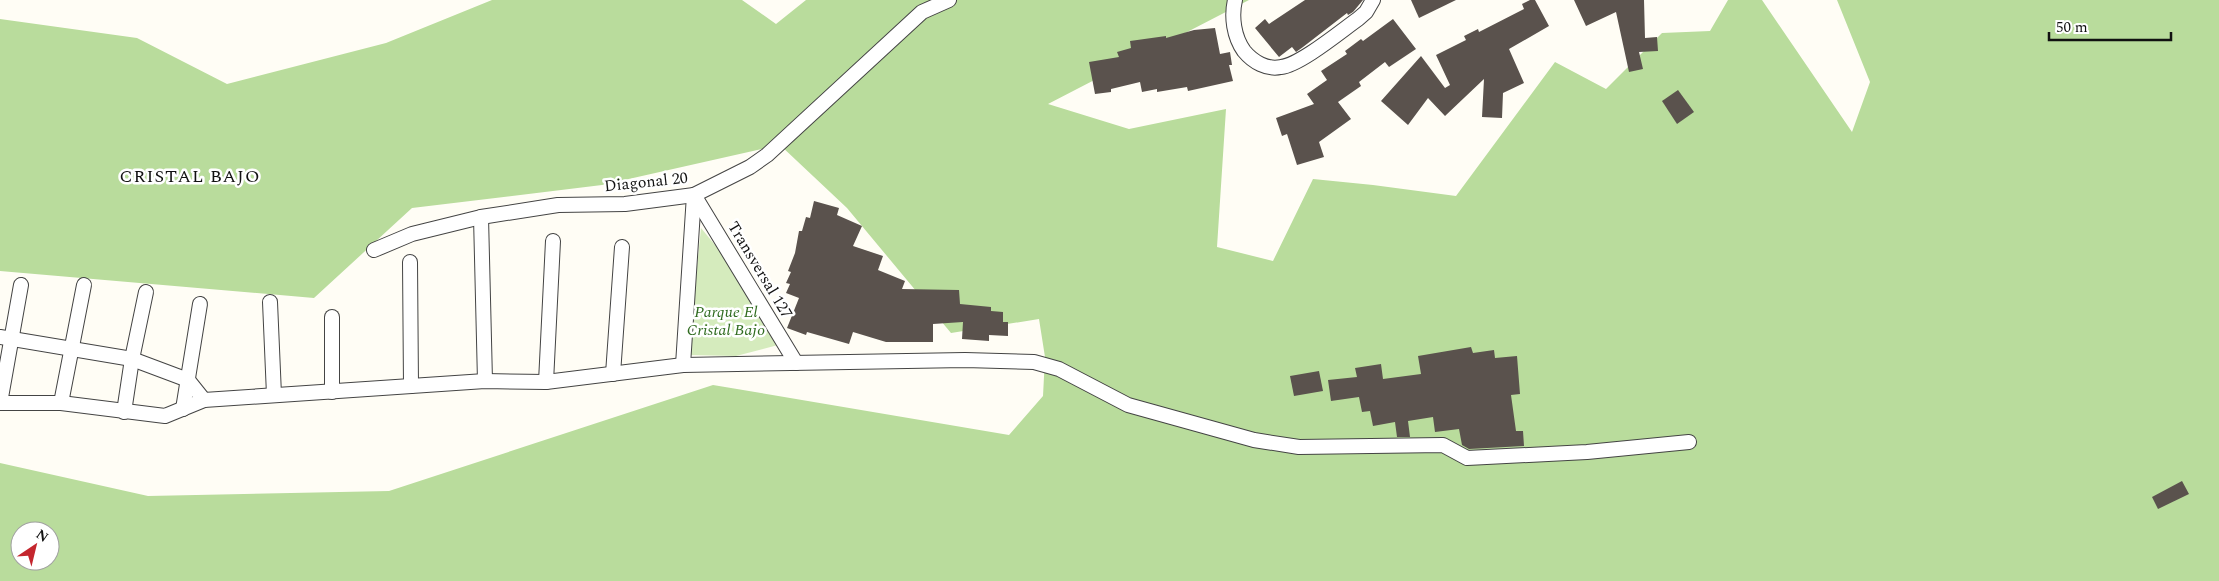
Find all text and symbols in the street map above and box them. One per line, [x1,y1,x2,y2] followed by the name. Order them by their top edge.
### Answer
[2049,10,2172,42] scale bar
[2056,16,2088,39] text: 50 m
[119,163,261,190] district label: CRISTAL BAJO
[603,166,689,198] street label: Diagonal 20
[721,217,799,323] street label: Transversal 127
[687,300,765,342] park label: Parque El Cristal Bajo
[10,521,60,571] north arrow
[31,524,53,548] text: N

